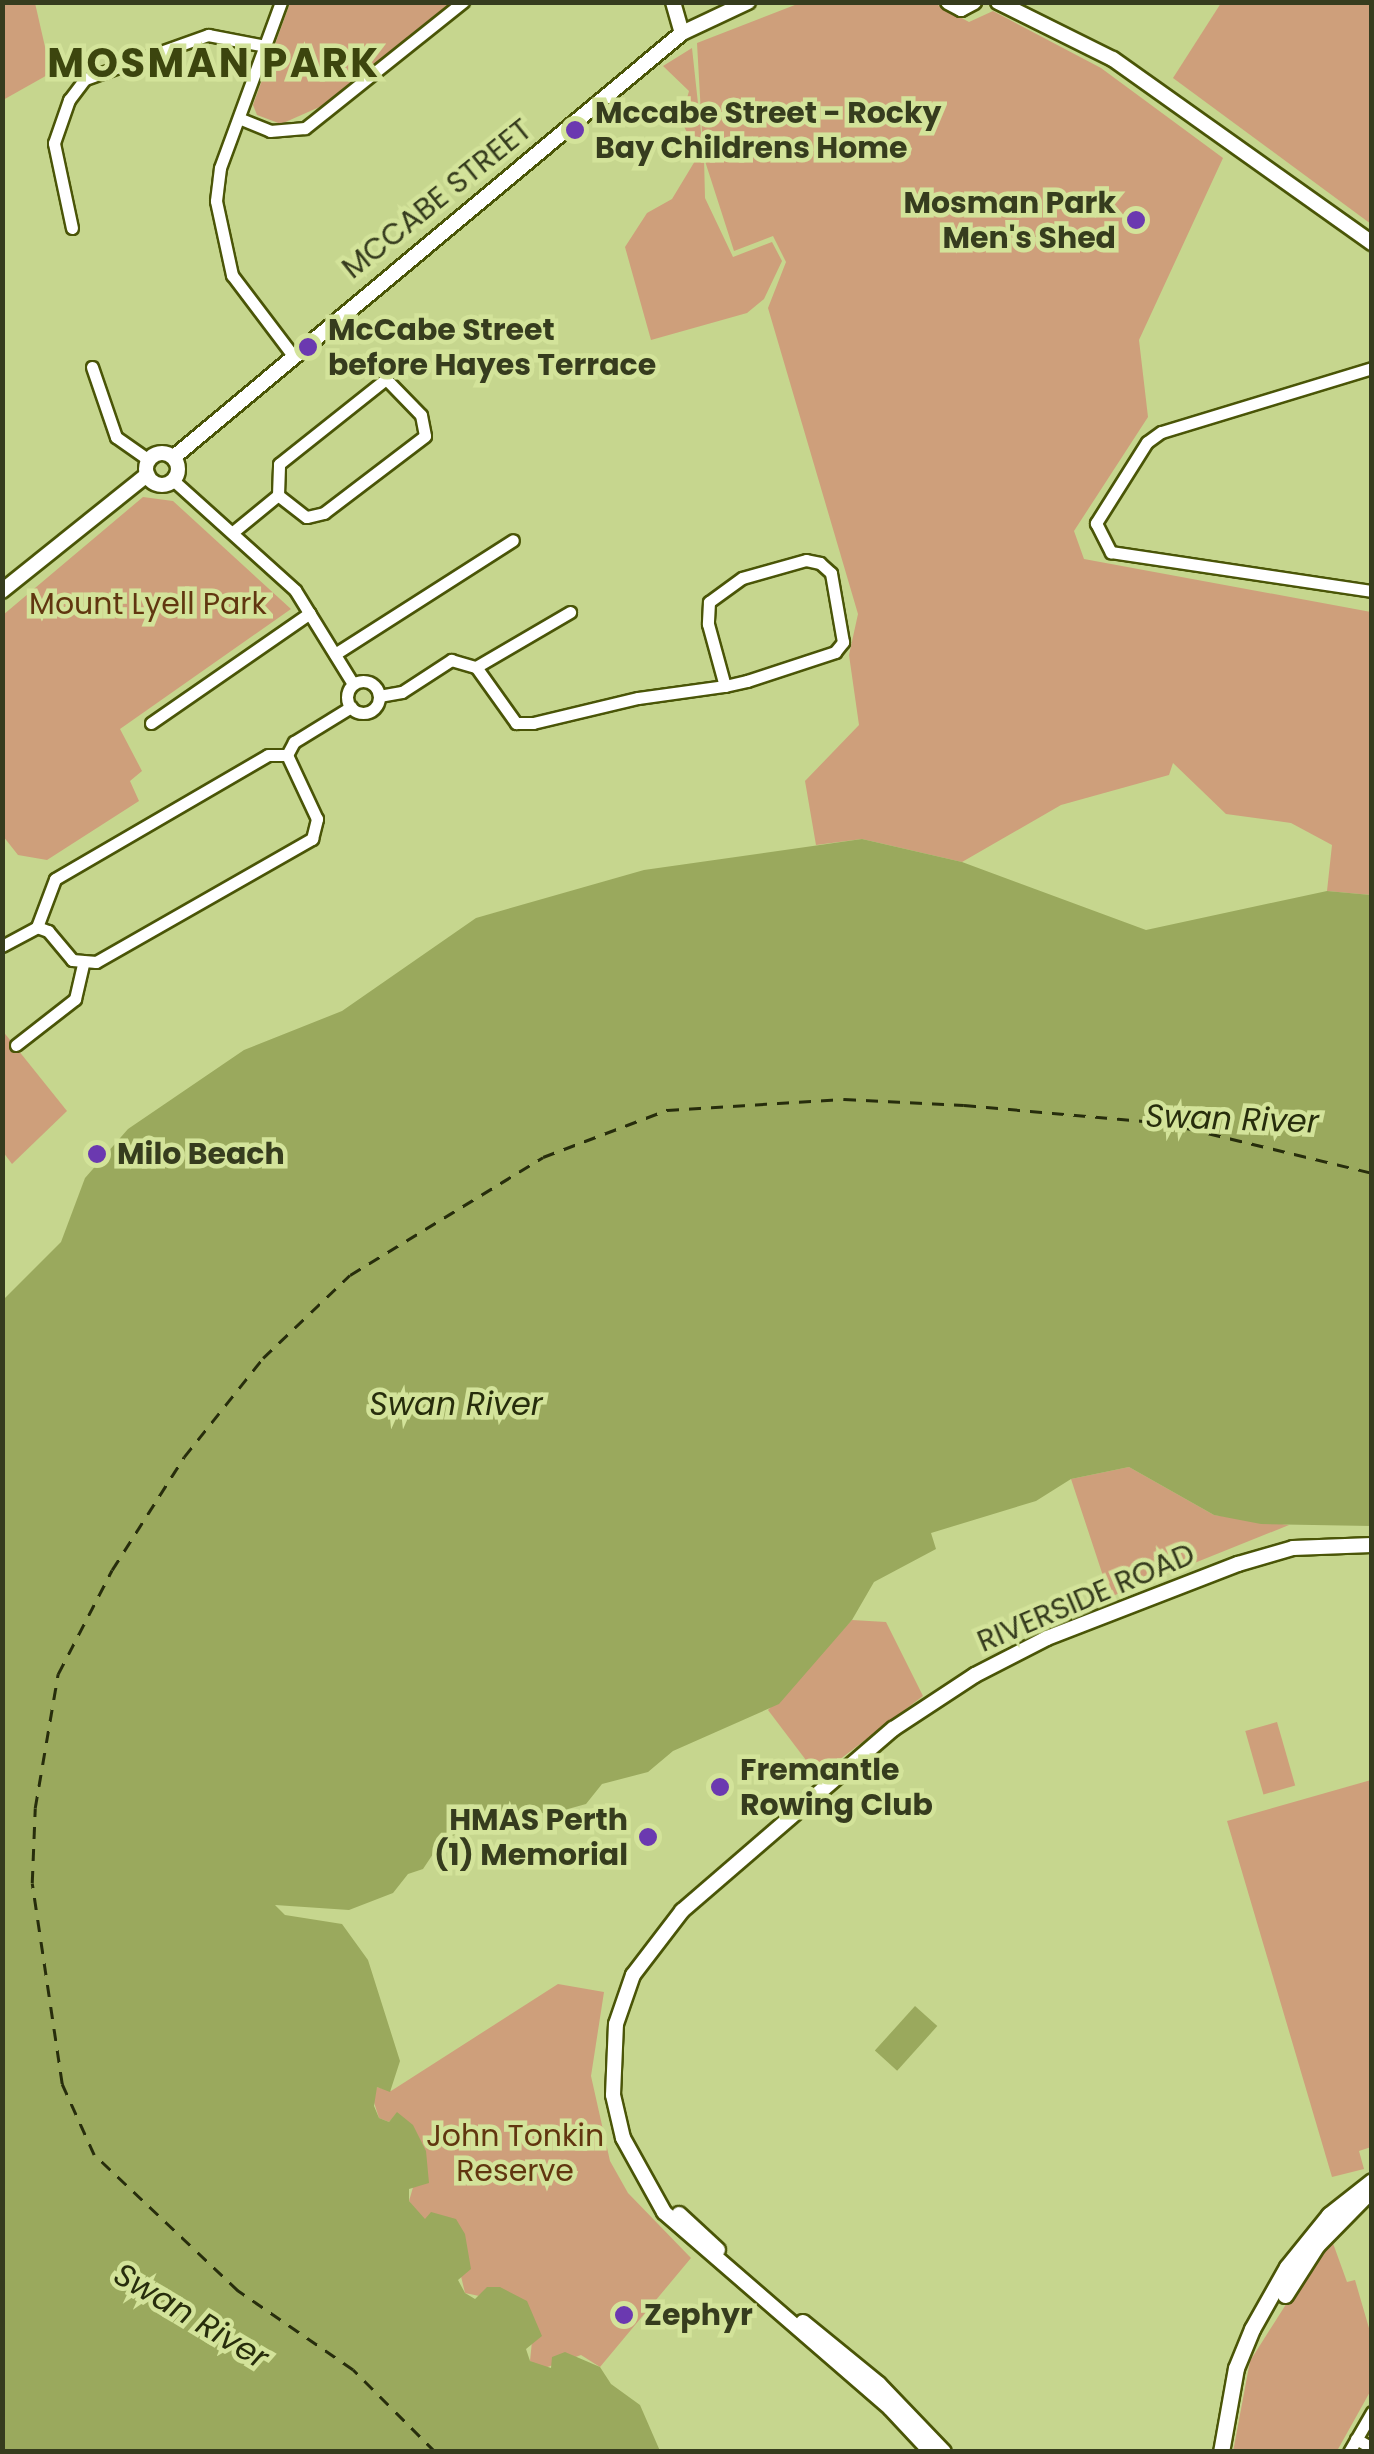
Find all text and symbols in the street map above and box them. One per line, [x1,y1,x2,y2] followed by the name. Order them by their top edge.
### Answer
[47,39,381,87] district label: MOSMAN PARK
[595,95,941,166] place label: Mccabe Street - Rocky Bay Childrens Home
[335,112,539,286] street label: MCCABE STREET
[564,119,586,141] marker: Mccabe Street - Rocky Bay Childrens Home
[903,185,1116,256] place label: Mosman Park Men's Shed
[1125,209,1147,231] marker: Mosman Park Men's Shed
[328,312,656,382] place label: McCabe Street before Hayes Terrace
[297,336,319,358] marker: McCabe Street before Hayes Terrace
[29,586,267,622] park label: Mount Lyell Park
[1145,1097,1319,1141] water label: Swan River
[117,1136,285,1172] place label: Milo Beach
[86,1143,108,1165] marker: Milo Beach
[369,1385,543,1423] water label: Swan River
[972,1536,1200,1660] street label: RIVERSIDE ROAD
[740,1752,933,1822] place label: Fremantle Rowing Club
[709,1776,731,1798] marker: Fremantle Rowing Club
[434,1802,628,1872] place label: HMAS Perth (1) Memorial
[637,1826,659,1848] marker: HMAS Perth (1) Memorial
[426,2118,604,2188] park label: John Tonkin Reserve
[107,2255,275,2377] water label: Swan River
[644,2297,753,2333] place label: Zephyr
[613,2304,635,2326] marker: Zephyr

